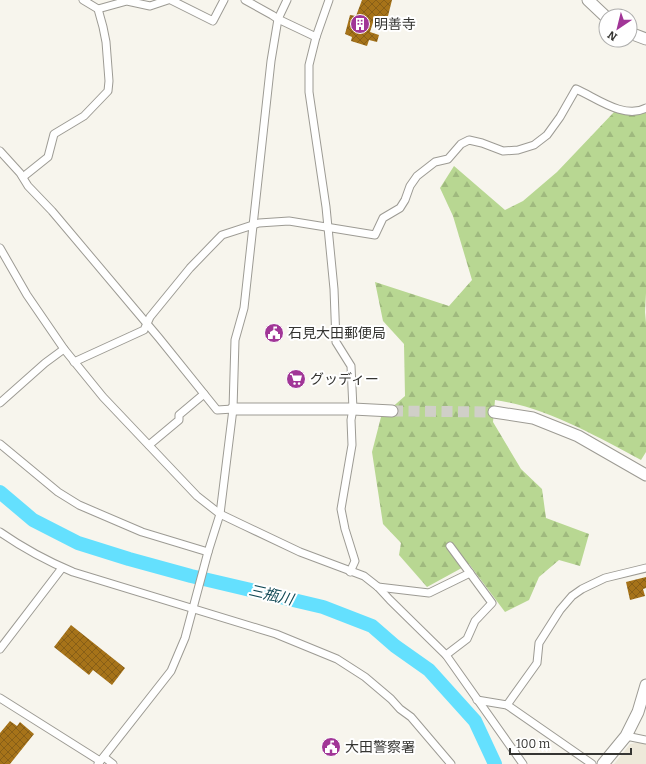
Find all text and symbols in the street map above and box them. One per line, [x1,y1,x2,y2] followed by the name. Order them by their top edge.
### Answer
[598,8,638,48] north arrow
[349,13,371,35] building icon: 明善寺
[374,16,416,33] place label: 明善寺
[605,28,620,44] text: N
[263,322,285,344] public building icon: 石見大田郵便局
[288,325,386,342] place label: 石見大田郵便局
[285,368,307,390] supermarket icon: グッディー
[310,371,379,388] place label: グッディー
[247,581,297,609] water label: 三瓶川
[510,730,631,756] scale bar
[320,736,342,758] public building icon: 大田警察署
[516,737,551,751] text: 100 m
[345,739,415,756] place label: 大田警察署

